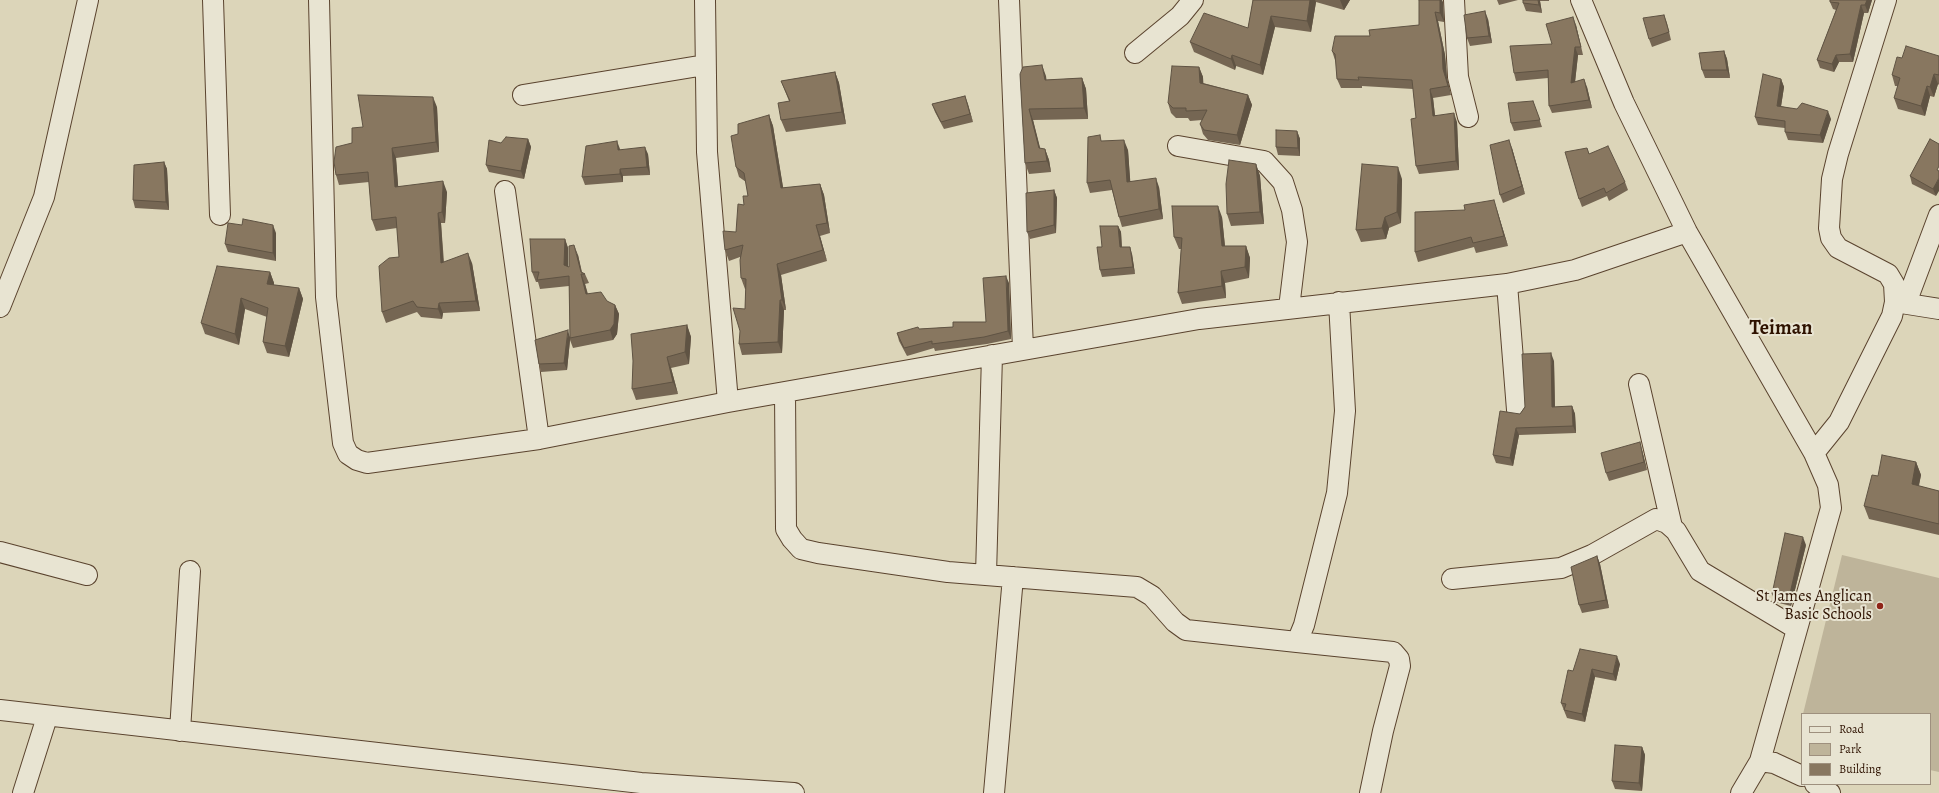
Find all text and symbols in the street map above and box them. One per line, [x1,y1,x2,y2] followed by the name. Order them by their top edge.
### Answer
[1749,317,1813,341] district label: Teiman
[1756,587,1872,625] place label: St James Anglican Basic Schools
[1875,601,1885,611] marker: St James Anglican Basic Schools
[1801,713,1931,785] legend
[1839,721,1864,737] text: Road
[1839,741,1862,757] text: Park
[1839,761,1881,777] text: Building

